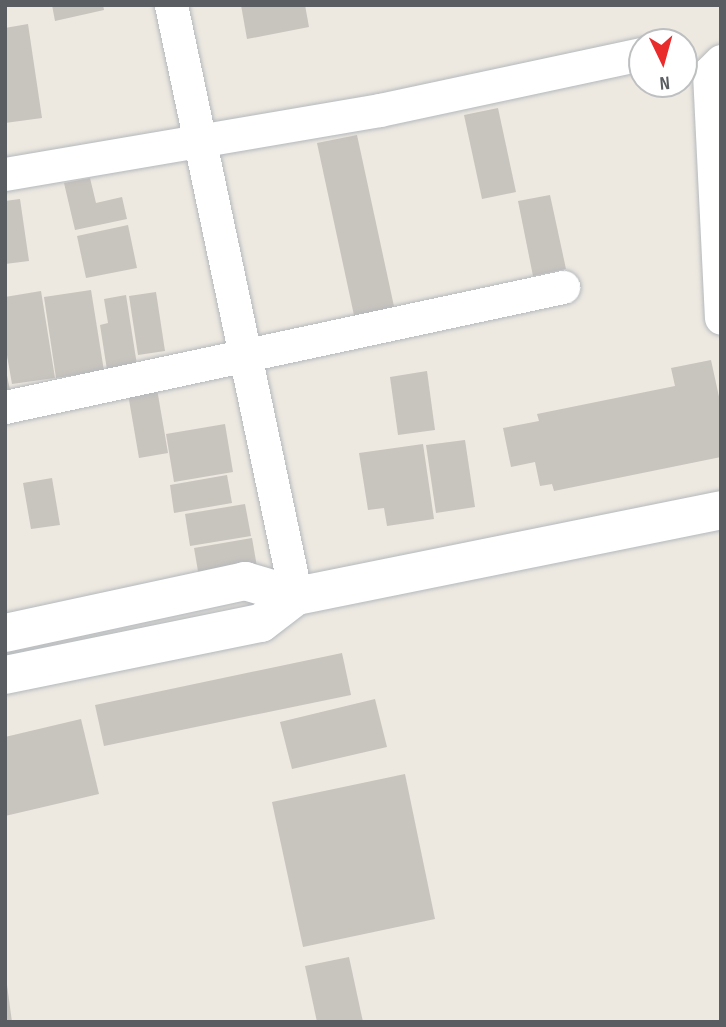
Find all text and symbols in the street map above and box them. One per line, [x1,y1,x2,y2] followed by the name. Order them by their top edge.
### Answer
[628,28,698,98] north arrow
[659,71,671,94] text: N

